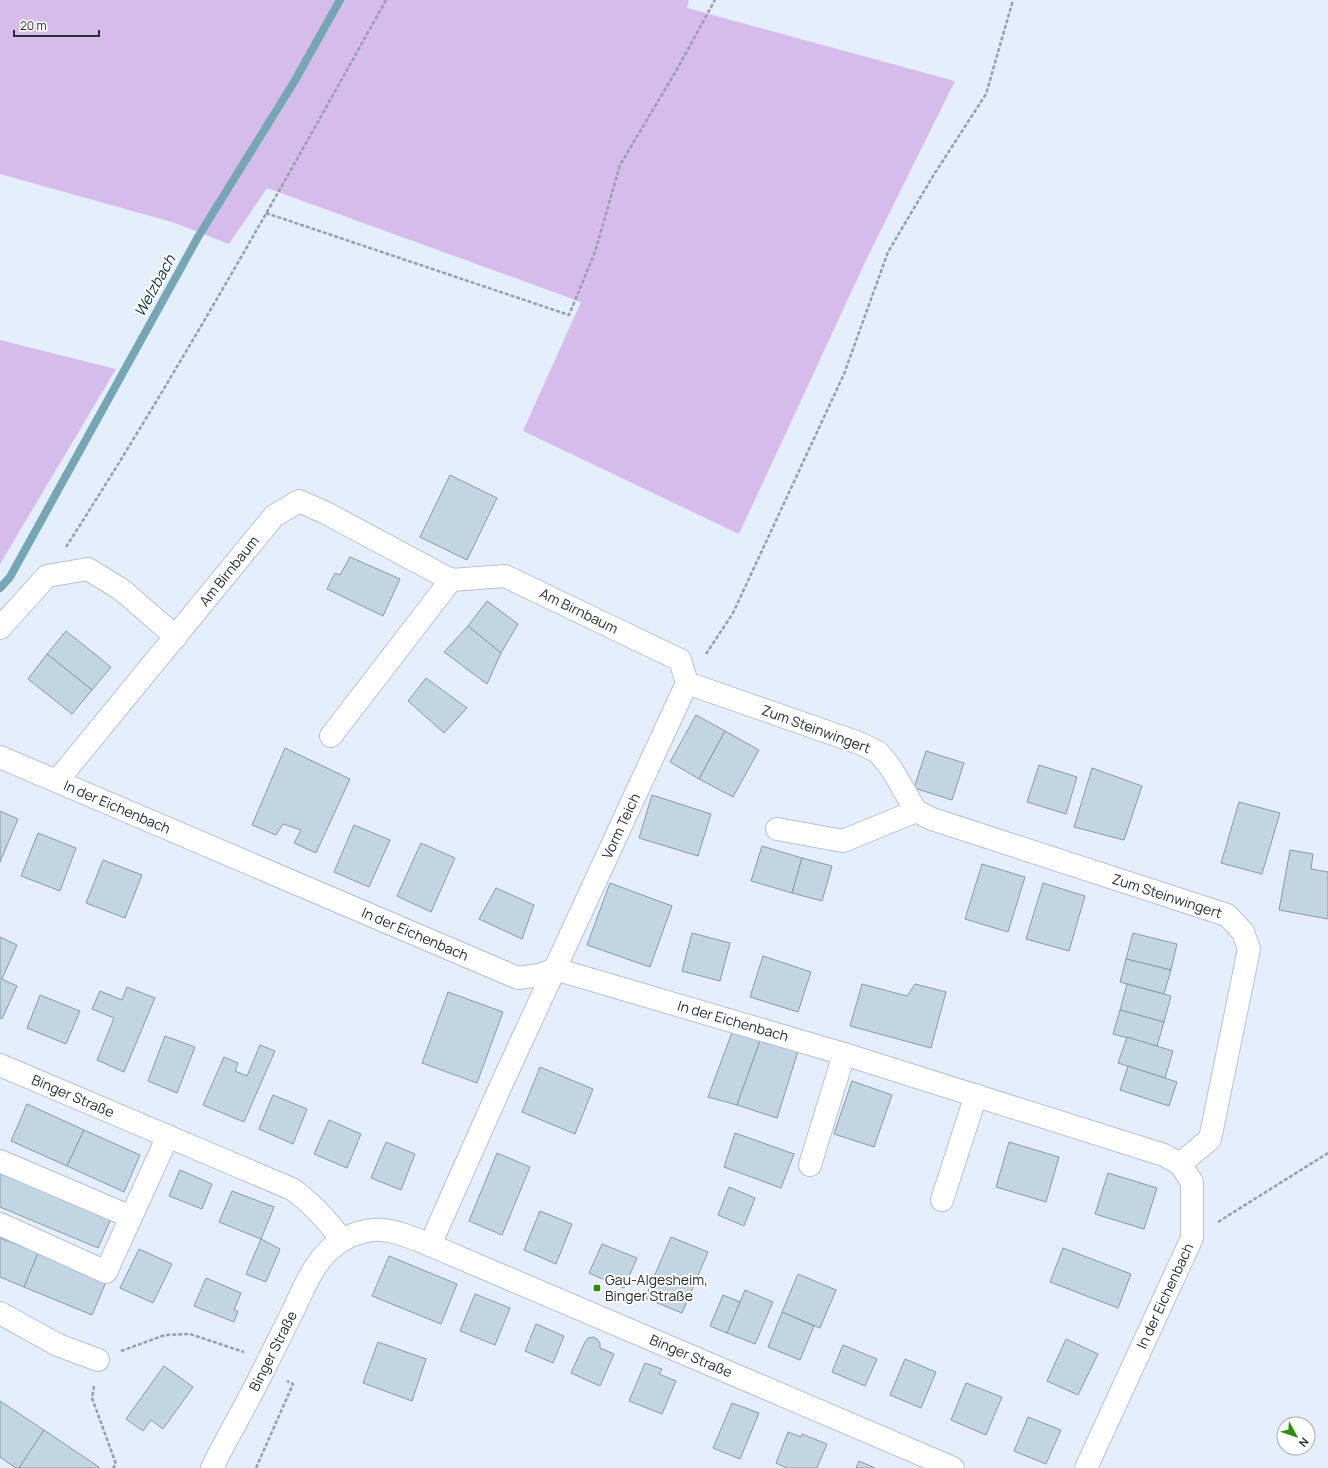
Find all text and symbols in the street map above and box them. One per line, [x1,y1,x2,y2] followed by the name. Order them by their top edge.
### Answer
[14,12,99,38] scale bar
[20,17,47,34] text: 20 m
[129,250,181,320] water label: Welzbach
[194,532,263,610] street label: Am Birnbaum
[537,583,622,638] street label: Am Birnbaum
[759,700,874,757] street label: Zum Steinwingert
[61,775,174,838] street label: In der Eichenbach
[597,790,644,862] street label: Vorm Teich
[1110,869,1225,922] street label: Zum Steinwingert
[359,902,472,965] street label: In der Eichenbach
[676,996,791,1045] street label: In der Eichenbach
[29,1070,117,1121] street label: Binger Straße
[1132,1240,1197,1352] street label: In der Eichenbach
[605,1270,708,1305] place label: Gau-Algesheim, Binger Straße
[592,1283,602,1293] marker: Gau-Algesheim, Binger Straße
[244,1307,301,1394] street label: Binger Straße
[647,1330,735,1381] street label: Binger Straße
[1276,1416,1316,1456] north arrow
[1296,1435,1312,1451] text: N

